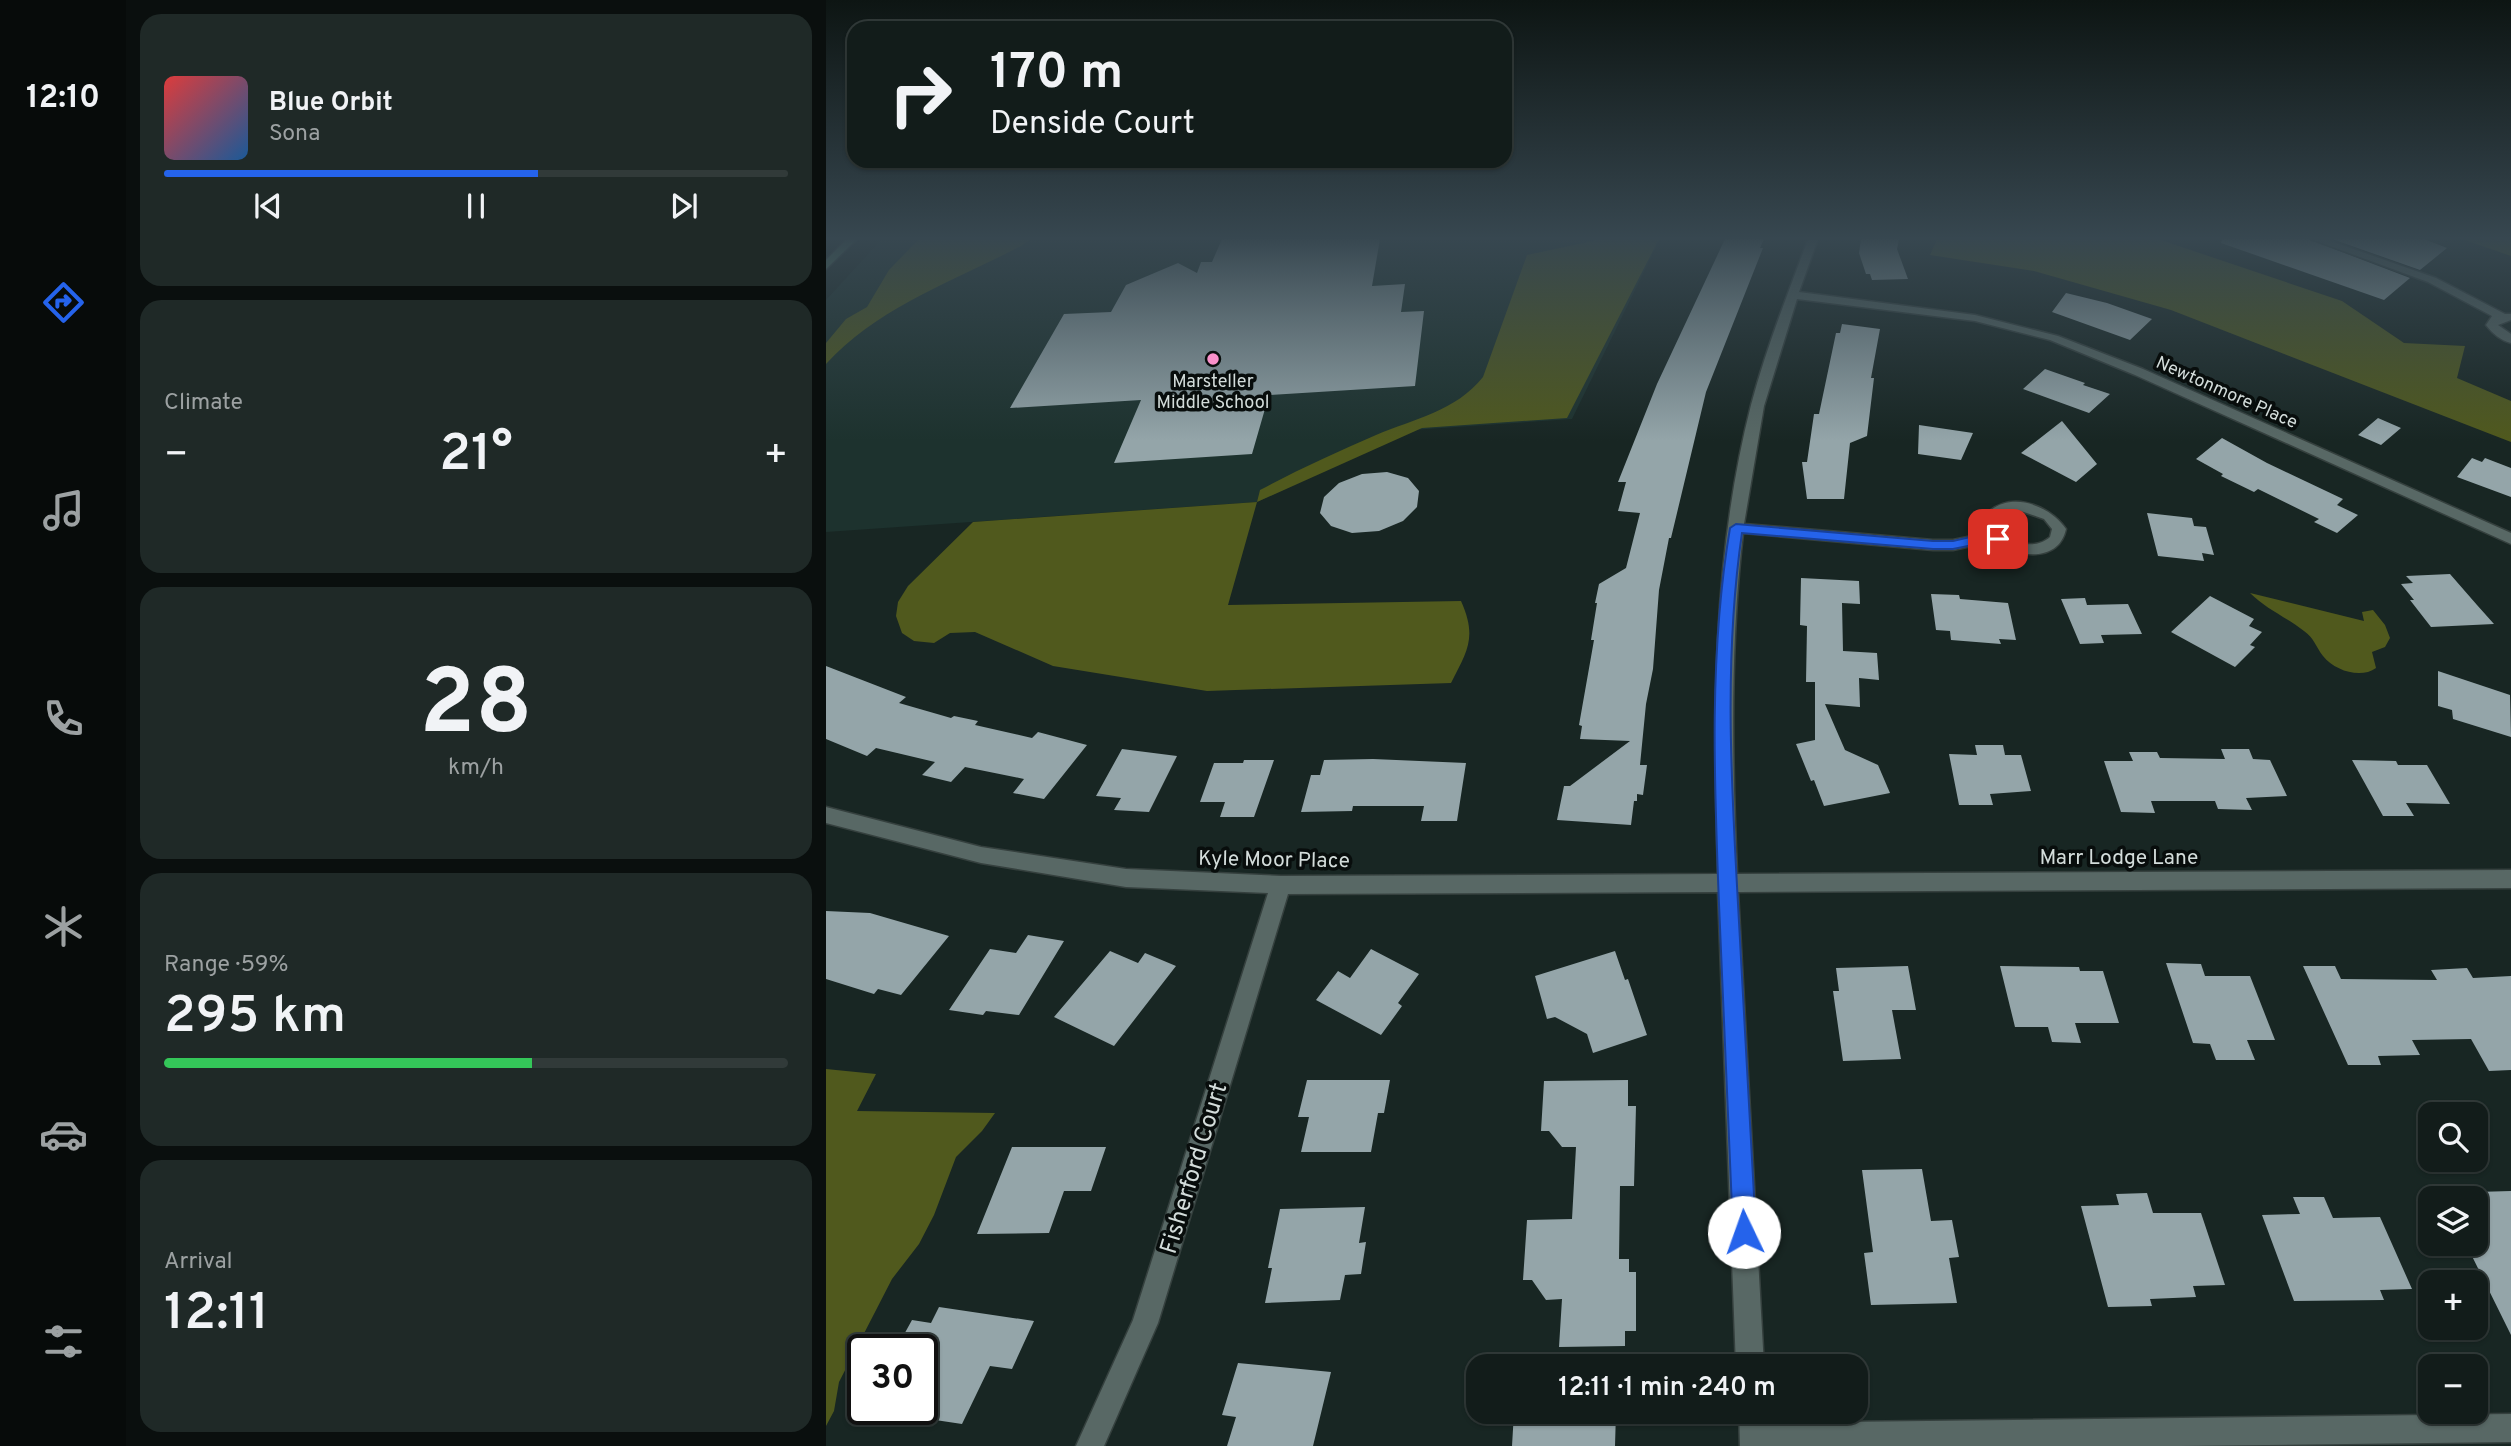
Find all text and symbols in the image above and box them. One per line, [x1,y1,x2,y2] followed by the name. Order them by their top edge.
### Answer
[990,44,1123,106] text: 170 m
[875,49,966,140] icon: right
[26,79,100,119] text: 12:10
[269,87,393,120] text: Blue Orbit
[990,105,1195,145] text: Denside Court
[269,120,320,149] text: Sona
[249,187,287,225] icon: previous
[457,187,495,225] icon: pause
[665,187,703,225] icon: next
[39,278,88,327] icon: directions
[1205,351,1221,367] marker: Marsteller Middle School
[2152,352,2301,435] street label: Newtonmore Place
[1157,371,1269,415] place label: Marsteller Middle School
[164,389,243,418] text: Climate
[439,423,513,489] text: 21°
[164,432,189,481] text: −
[763,432,788,481] text: +
[39,486,88,535] icon: music
[1968,509,2028,569] pin
[1979,520,2017,558] icon: arrive
[420,651,532,766] text: 28
[39,694,88,743] icon: phone
[448,754,504,783] text: km/h
[2040,845,2198,872] street label: Marr Lodge Lane
[1198,846,1350,875] street label: Kyle Moor Place
[39,902,88,951] icon: climate
[164,951,289,980] text: Range · 59%
[164,985,346,1051] text: 295 km
[1155,1079,1235,1258] street label: Fisherford Court
[2418,1102,2488,1424] map controls
[2418,1102,2488,1172] button: search
[39,1110,88,1159] icon: car
[2418,1186,2488,1256] button: layers
[1707,1195,1781,1269] position arrow
[164,1248,233,1277] text: Arrival
[2418,1270,2488,1340] button: +
[164,1282,269,1348] text: 12:11
[39,1317,88,1366] icon: filters
[847,1334,938,1425] speed limit sign: 30
[2418,1354,2488,1424] button: −
[1558,1372,1776,1405] text: 12:11 · 1 min · 240 m

